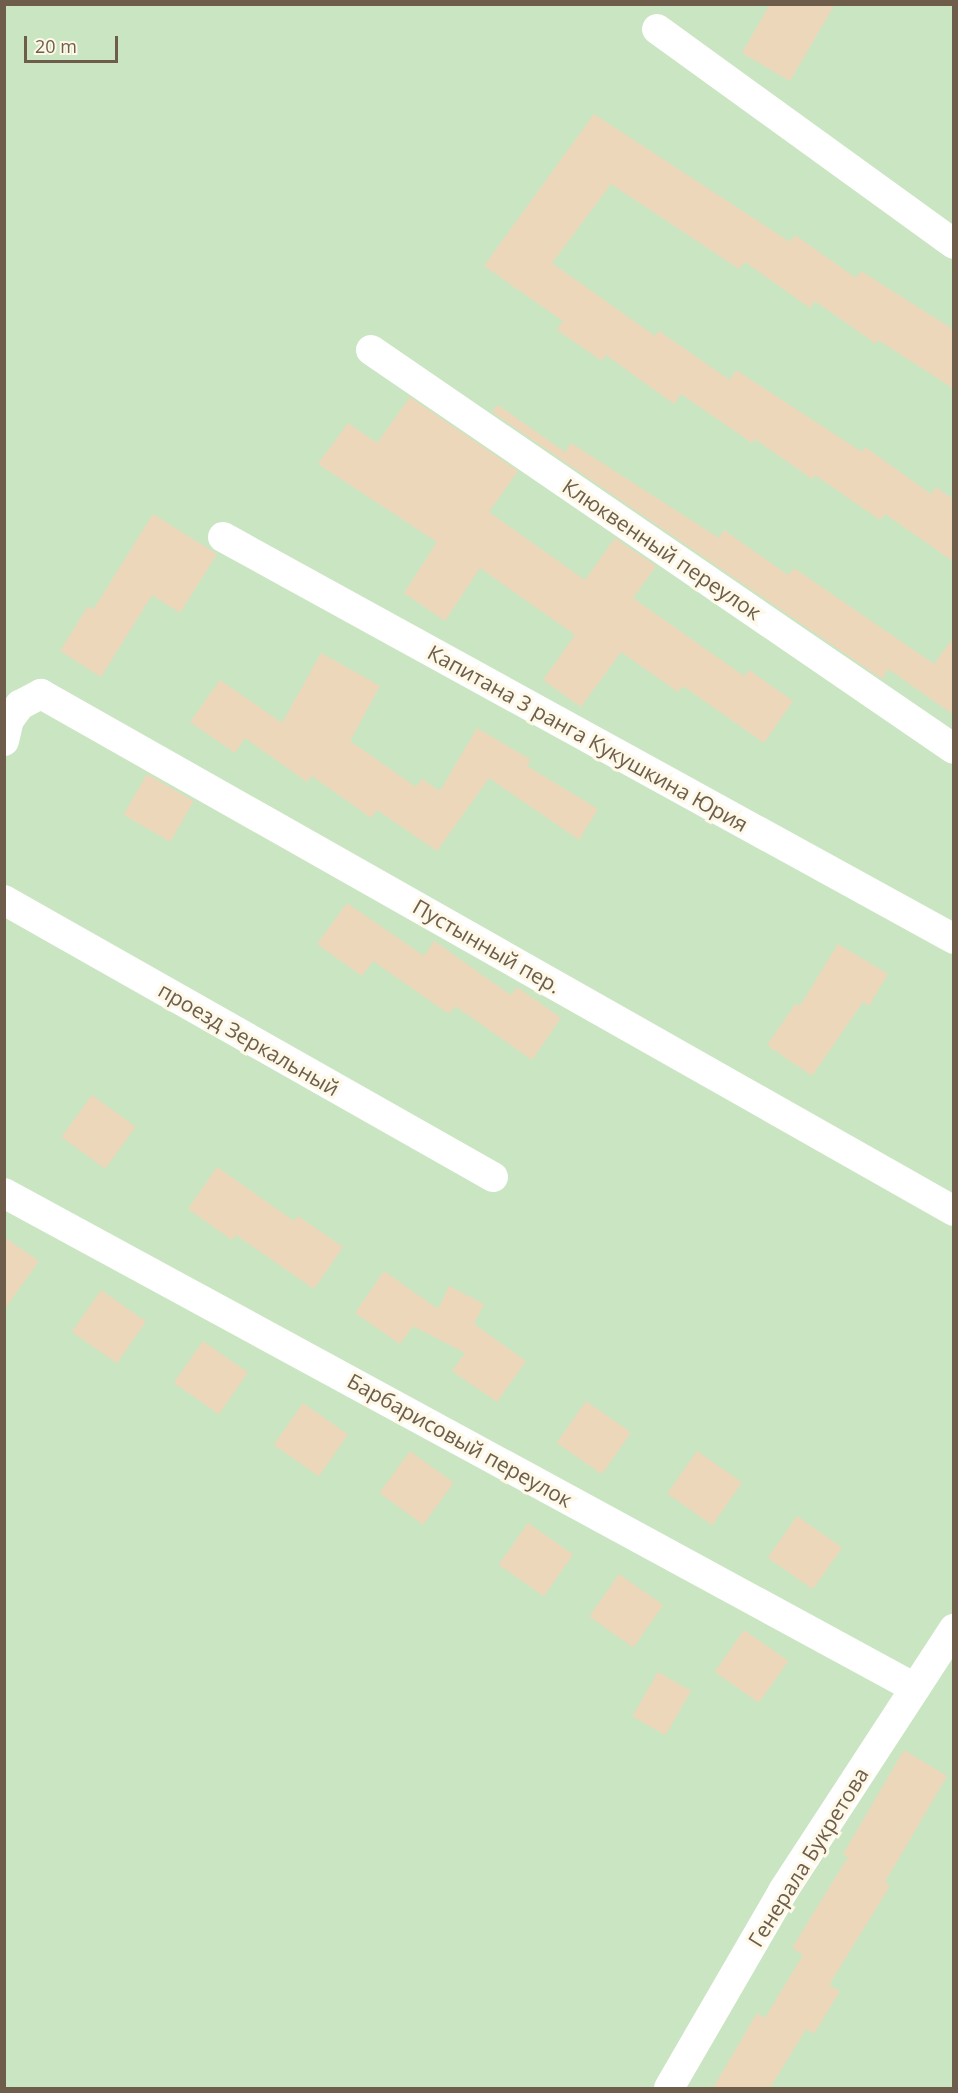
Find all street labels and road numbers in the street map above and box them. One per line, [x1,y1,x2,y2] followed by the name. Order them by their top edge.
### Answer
[558,473,766,625] street label: Клюквенный переулок
[424,639,752,837] street label: Капитана 3 ранга Кукушкина Юрия
[409,893,565,999] street label: Пустынный пер.
[154,977,344,1101] street label: проезд Зеркальный
[343,1368,577,1512] street label: Барбарисовый переулок
[743,1763,873,1951] street label: Генерала Букретова

